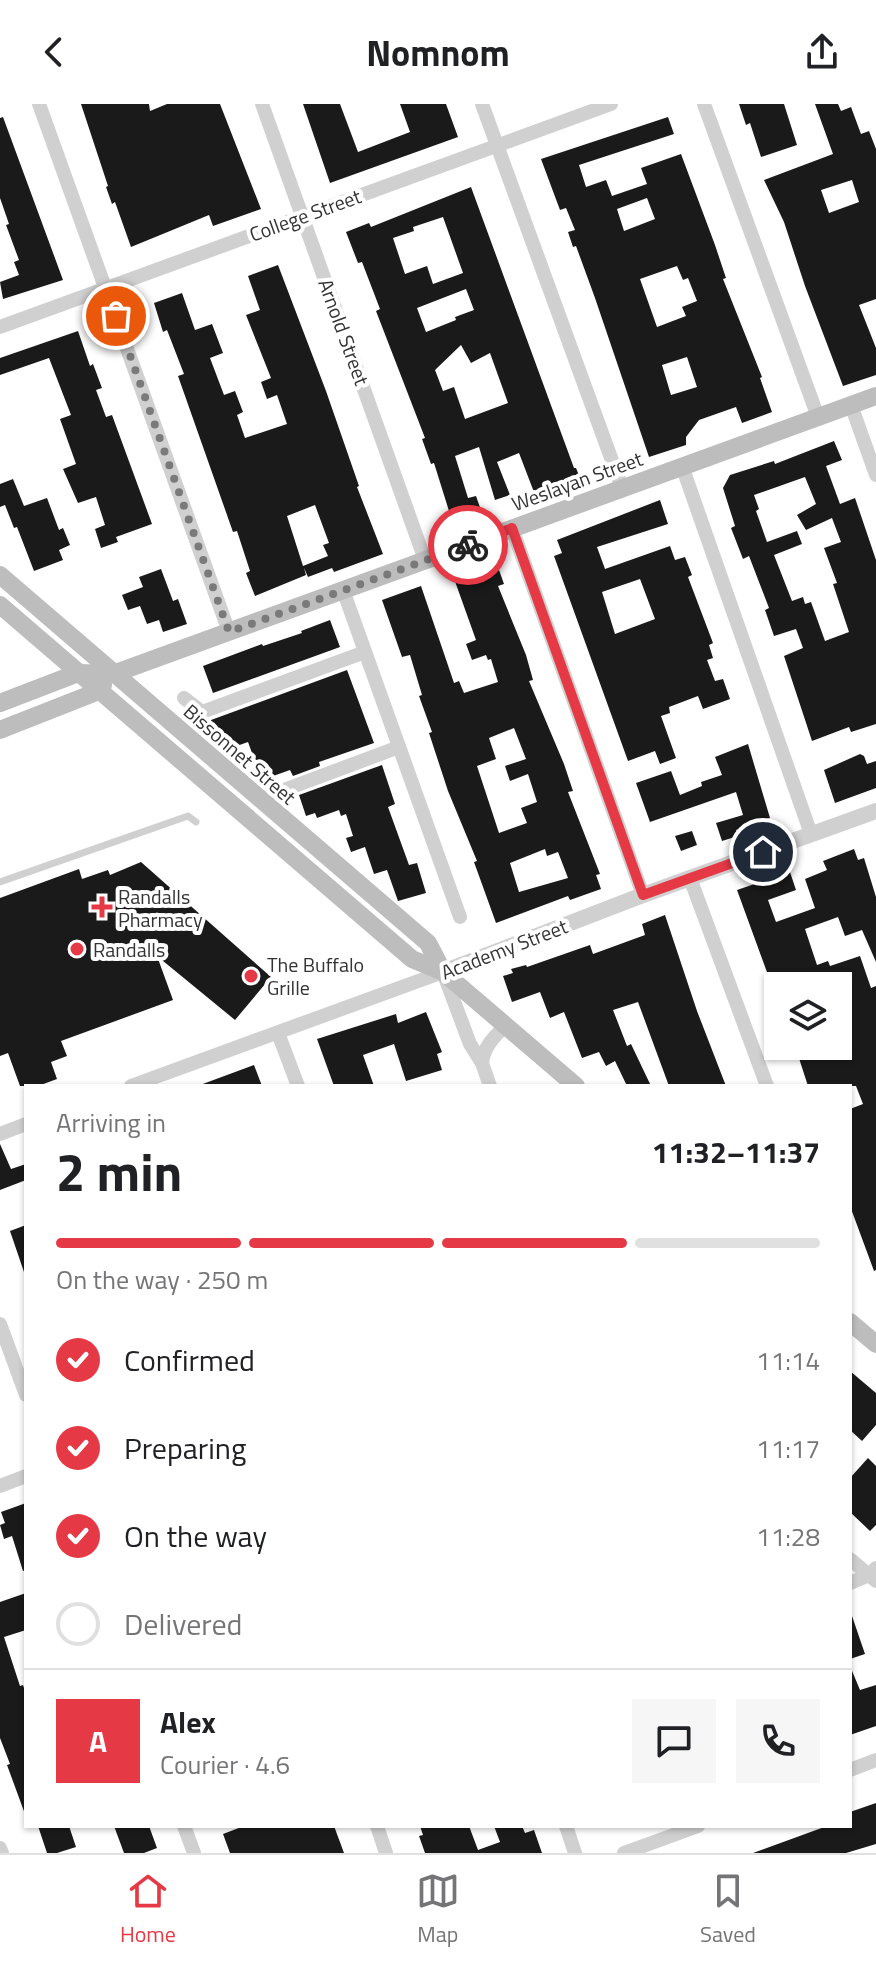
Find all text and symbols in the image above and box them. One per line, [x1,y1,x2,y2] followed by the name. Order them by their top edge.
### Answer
[366,25,510,80] text: Nomnom
[32,30,76,74] icon: back
[800,30,844,74] icon: share
[245,180,365,250] street label: College Street
[310,274,378,390] street label: Arnold Street
[82,282,150,350] pin
[94,294,138,338] icon: bag
[507,443,647,519] street label: Weslayan Street
[428,505,508,585] courier
[446,523,490,567] icon: bike
[177,696,303,812] street label: Bissonnet Street
[729,818,797,886] pin
[741,830,785,874] icon: home
[118,881,203,935] place label: Randalls Pharmacy
[93,898,111,916] marker: Randalls Pharmacy
[436,911,572,987] street label: Academy Street
[93,934,165,965] place label: Randalls
[68,940,86,958] marker: Randalls
[267,949,364,1003] place label: The Buffalo Grille
[242,967,260,985] marker: The Buffalo Grille
[764,972,852,1060] map controls
[764,972,852,1060] button: layers
[56,1103,166,1142] text: Arriving in
[652,1129,820,1175] text: 11:32–11:37
[56,1132,182,1211] text: 2 min
[56,1260,268,1299] text: On the way · 250 m
[124,1337,255,1383] text: Confirmed
[56,1338,100,1382] icon: check
[756,1341,820,1380] text: 11:14
[124,1425,246,1471] text: Preparing
[56,1426,100,1470] icon: check
[756,1429,820,1468] text: 11:17
[124,1513,267,1559] text: On the way
[56,1514,100,1558] icon: check
[756,1517,820,1556] text: 11:28
[124,1601,242,1647] text: Delivered
[160,1699,216,1745] text: Alex
[632,1699,716,1783] button: chat
[736,1699,820,1783] button: phone
[89,1718,107,1764] text: A
[160,1745,290,1784] text: Courier · 4.6
[120,1869,176,1951] tab: Home
[416,1869,460,1951] tab: Map
[700,1869,756,1951] tab: Saved

